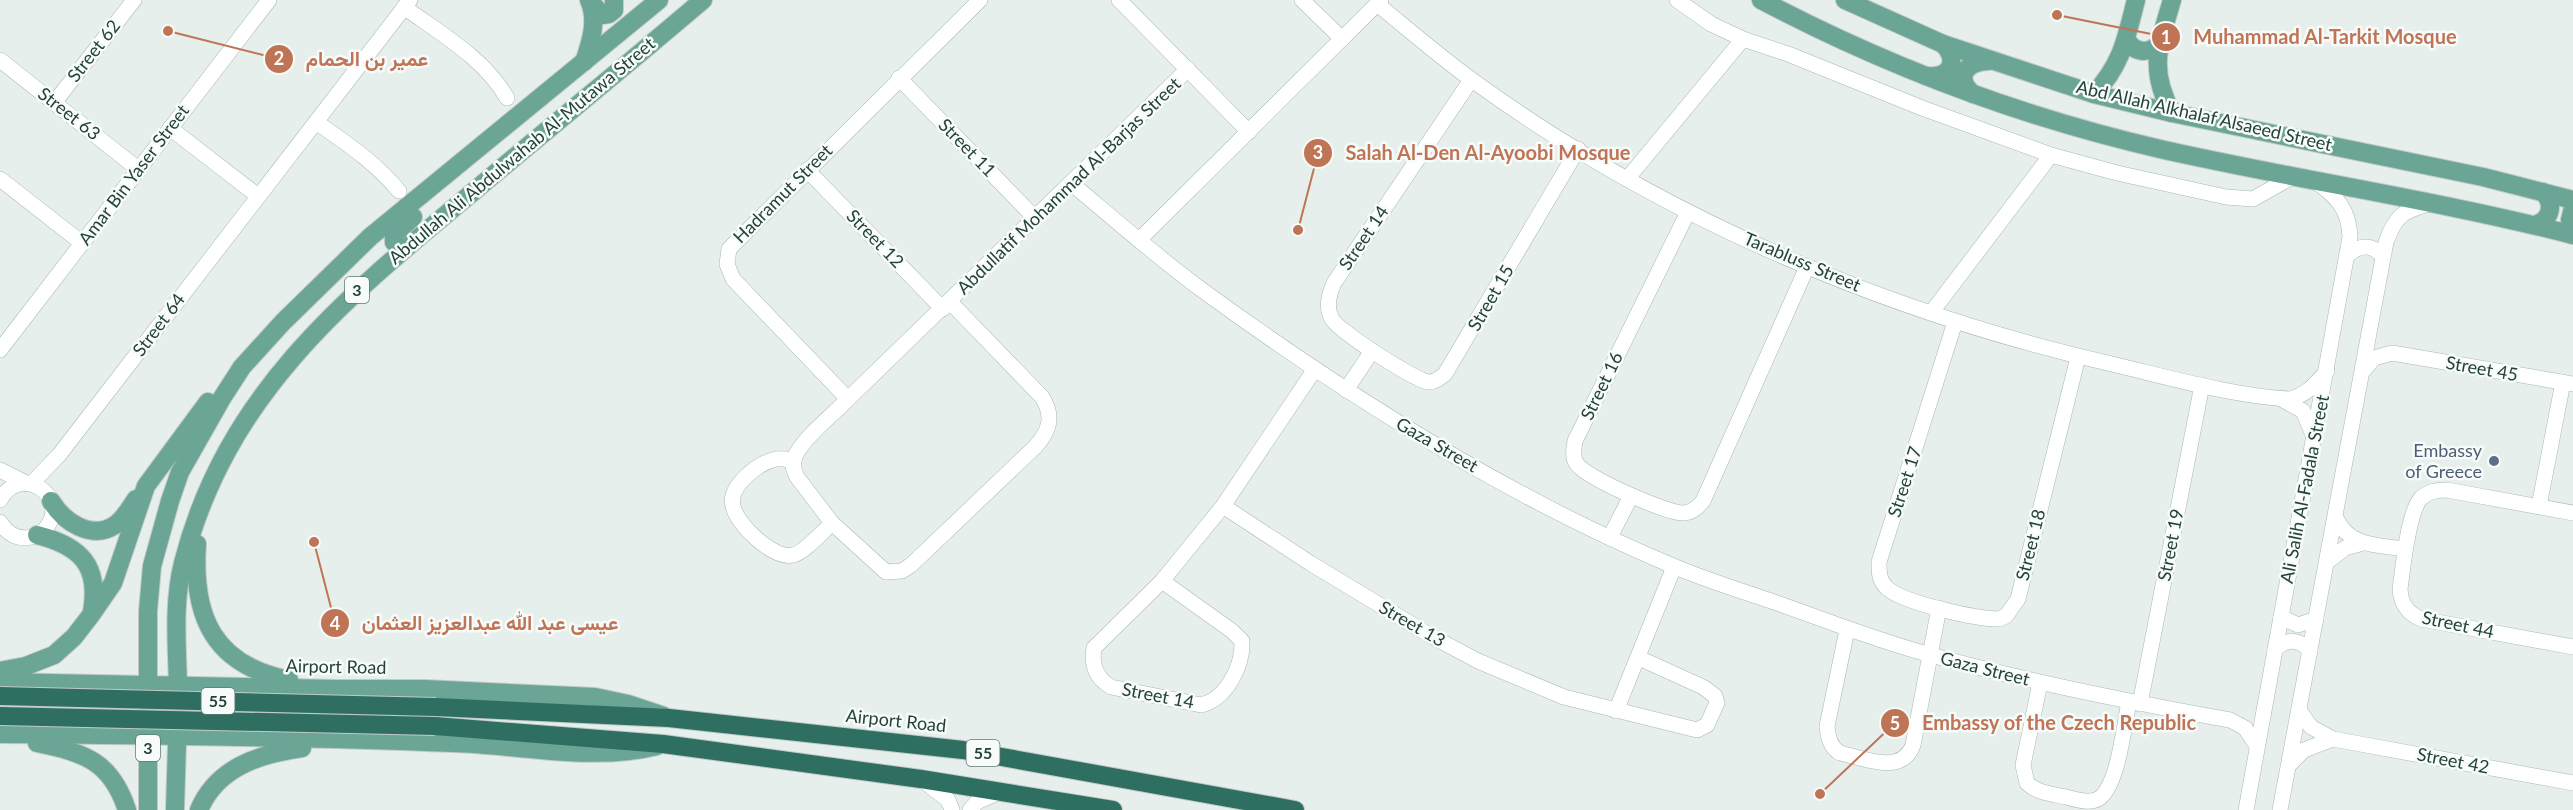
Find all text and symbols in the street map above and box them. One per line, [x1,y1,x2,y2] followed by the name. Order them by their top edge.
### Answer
[62,15,124,86] street label: Street 62
[2151,18,2469,56] callout: Muhammad Al-Tarkit Mosque
[2193,24,2457,48] text: Muhammad Al-Tarkit Mosque
[2161,26,2171,48] text: 1
[384,32,660,268] street label: Abdullah Ali Abdulwahab Al-Mutawa Street
[264,40,441,78] callout: عمير بن الحمام
[306,46,428,72] text: عمير بن الحمام
[274,47,284,69] text: 2
[952,72,1185,298] street label: Abdullatif Mohammad Al-Barjas Street
[2074,75,2335,155] street label: Abd Allah Alkhalaf Alsaeed Street
[34,82,105,144] street label: Street 63
[73,99,193,249] street label: Amar Bin Yaser Street
[934,113,1001,181] street label: Street 11
[1303,134,1643,172] callout: Salah Al-Den Al-Ayoobi Mosque
[728,139,837,247] street label: Hadramut Street
[1345,140,1631,164] text: Salah Al-Den Al-Ayoobi Mosque
[1313,141,1323,163] text: 3
[1334,201,1393,274] street label: Street 14
[842,204,909,272] street label: Street 12
[1741,227,1865,296] street label: Tarabluss Street
[1462,260,1518,335] street label: Street 15
[345,277,369,303] road number: 3
[127,289,189,360] street label: Street 64
[1575,348,1627,423] street label: Street 16
[2444,351,2520,385] street label: Street 45
[2275,392,2333,585] street label: Ali Salih Al-Fadala Street
[1393,412,1483,477] street label: Gaza Street
[2405,439,2483,482] place label: Embassy of Greece
[1882,444,1926,520] street label: Street 17
[2487,454,2501,468] marker: Embassy of Greece
[2011,507,2050,583] street label: Street 18
[2152,507,2188,583] street label: Street 19
[1375,595,1450,651] street label: Street 13
[320,604,630,642] callout: عيسى عبد الله عبدالعزيز العثمان
[2420,606,2496,642] street label: Street 44
[362,610,618,636] text: عيسى عبد الله عبدالعزيز العثمان
[330,612,340,634] text: 4
[1938,646,2033,690] street label: Gaza Street
[285,654,387,678] street label: Airport Road
[1120,677,1196,713] street label: Street 14
[202,688,234,714] road number: 55
[845,704,947,736] street label: Airport Road
[1880,704,2209,742] callout: Embassy of the Czech Republic
[1922,710,2196,734] text: Embassy of the Czech Republic
[1890,712,1900,734] text: 5
[136,735,160,761] road number: 3
[966,740,1000,766] road number: 55
[2415,742,2491,778] street label: Street 42

